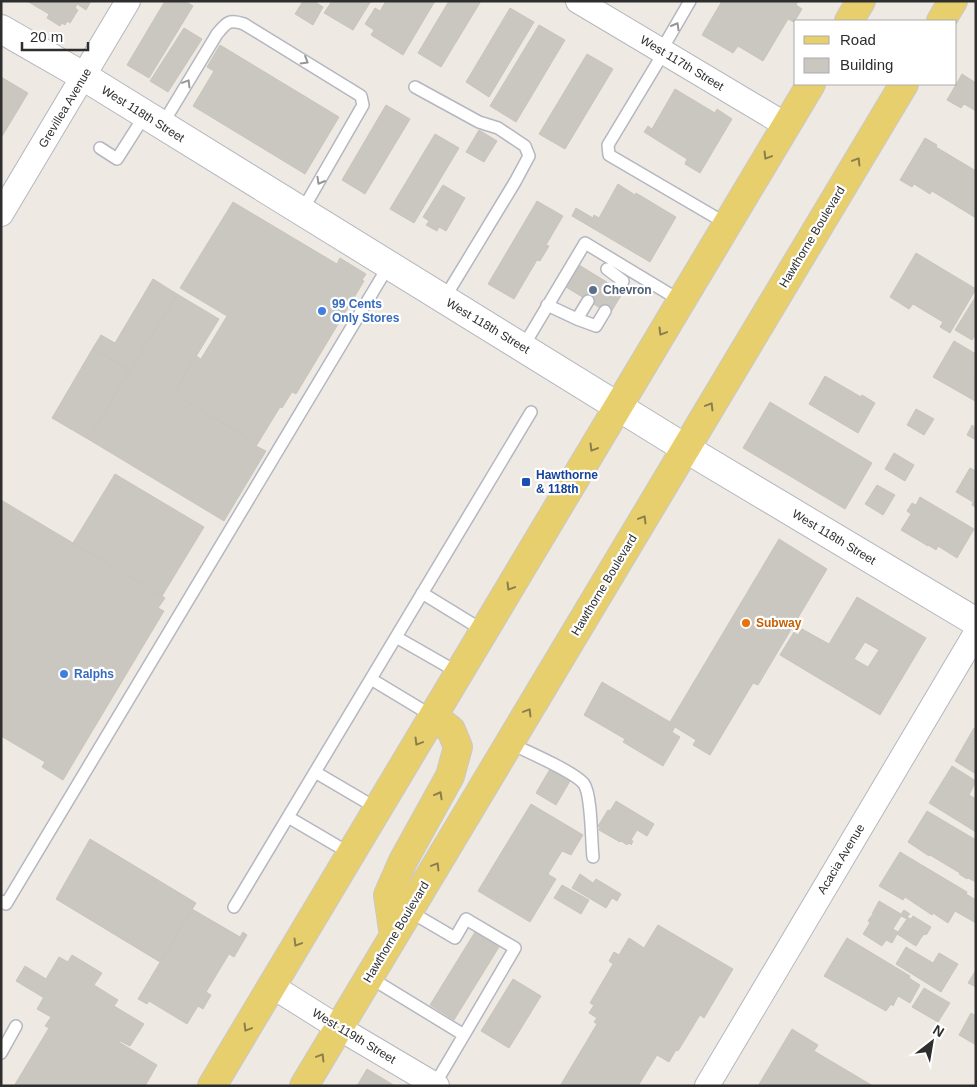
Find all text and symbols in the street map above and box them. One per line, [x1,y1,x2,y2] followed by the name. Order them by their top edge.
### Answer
[22,20,89,52] scale bar
[794,20,957,85] legend
[669,22,679,31] one-way arrow
[30,28,63,45] text: 20 m
[840,31,876,48] text: Road
[638,33,727,94] street label: West 117th Street
[300,55,309,65] one-way arrow
[840,56,893,73] text: Building
[36,65,94,150] street label: Grevillea Avenue
[181,80,191,89] one-way arrow
[99,83,188,145] street label: West 118th Street
[764,150,774,159] one-way arrow
[851,158,861,167] one-way arrow
[316,175,326,184] one-way arrow
[776,184,848,290] street label: Hawthorne Boulevard
[603,283,652,297] place label: Chevron
[587,284,599,296] marker: Chevron
[444,296,533,357] street label: West 118th Street
[332,297,400,325] place label: 99 Cents Only Stores
[316,305,328,317] marker: 99 Cents Only Stores
[659,327,669,336] one-way arrow
[704,402,714,411] one-way arrow
[590,442,600,451] one-way arrow
[536,468,598,496] place label: Hawthorne & 118th
[520,476,532,488] marker: Hawthorne & 118th
[790,507,879,568] street label: West 118th Street
[636,516,646,525] one-way arrow
[568,532,640,638] street label: Hawthorne Boulevard
[507,582,517,591] one-way arrow
[756,616,802,630] place label: Subway
[740,617,752,629] marker: Subway
[74,667,114,681] place label: Ralphs
[58,668,70,680] marker: Ralphs
[521,708,531,717] one-way arrow
[415,737,425,746] one-way arrow
[433,792,443,801] one-way arrow
[815,821,868,897] street label: Acacia Avenue
[429,863,439,872] one-way arrow
[360,879,432,985] street label: Hawthorne Boulevard
[294,938,304,947] one-way arrow
[310,1006,399,1067] street label: West 119th Street
[907,1017,957,1067] north arrow
[930,1021,947,1040] text: N
[243,1022,253,1031] one-way arrow
[315,1053,325,1062] one-way arrow

